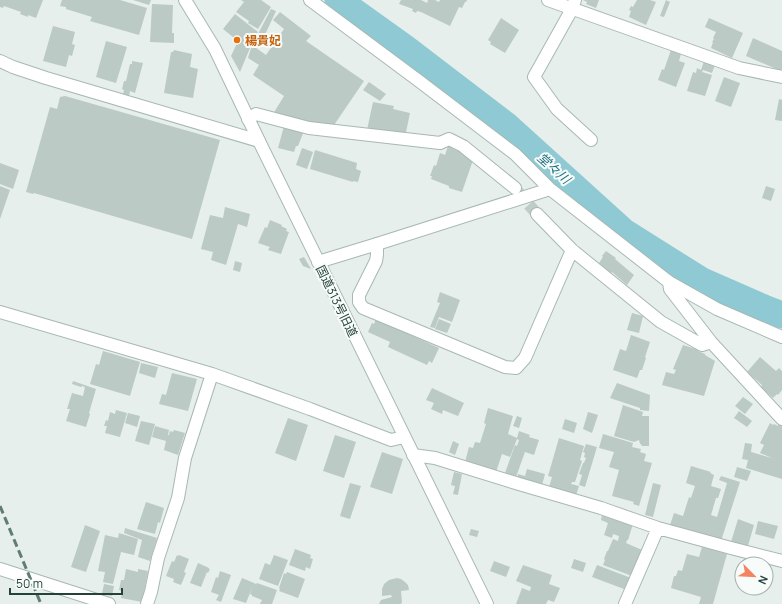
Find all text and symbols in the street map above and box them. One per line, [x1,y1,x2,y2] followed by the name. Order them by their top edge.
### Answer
[245,32,281,49] place label: 楊貴妃
[232,35,242,45] marker: 楊貴妃
[533,148,576,189] water label: 堂々川
[312,262,362,340] street label: 国道313号旧道
[734,556,774,596] north arrow
[10,570,122,596] scale bar
[755,574,772,587] text: N
[16,575,43,592] text: 50 m

